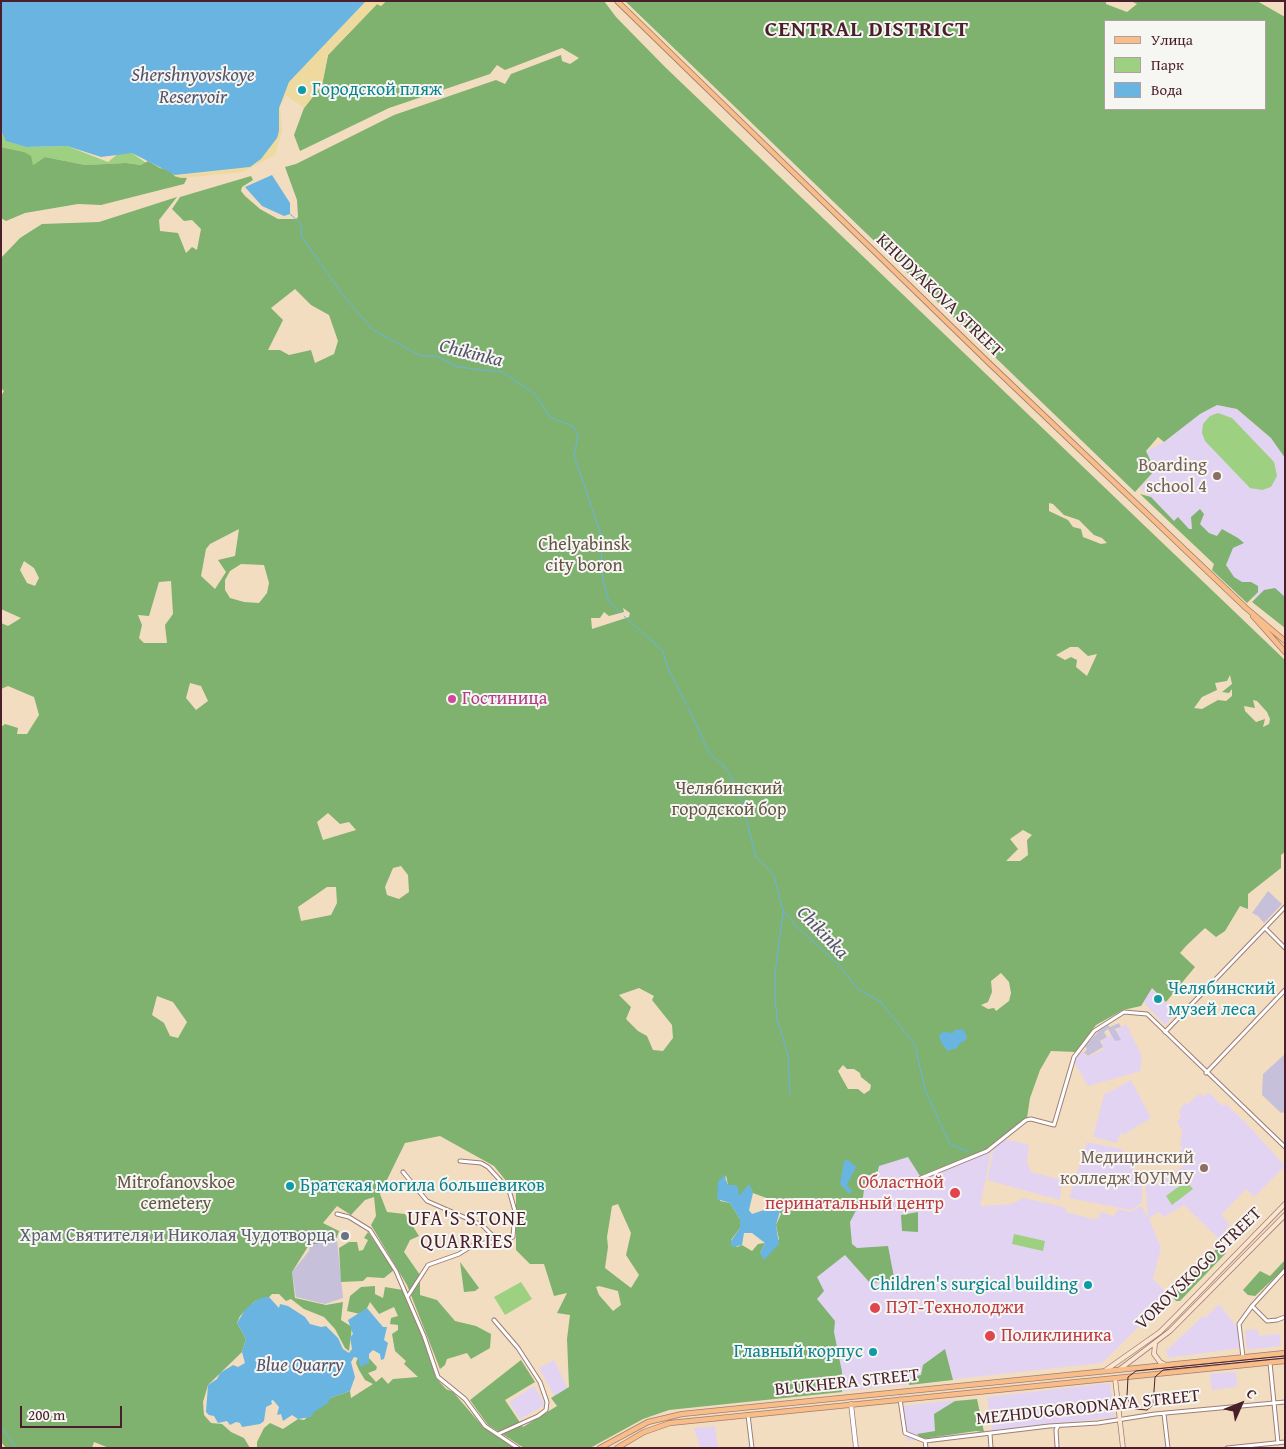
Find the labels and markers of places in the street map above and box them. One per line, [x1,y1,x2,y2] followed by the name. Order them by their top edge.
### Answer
[312,79,442,101] place label: Городской пляж
[296,84,308,96] marker: Городской пляж
[1138,455,1207,498] place label: Boarding school 4
[1211,470,1223,482] marker: Boarding school 4
[462,688,547,710] place label: Гостиница
[446,693,458,705] marker: Гостиница
[1168,978,1276,1021] place label: Челябинский музей леса
[1152,993,1164,1005] marker: Челябинский музей леса
[1060,1147,1194,1190] place label: Медицинский колледж ЮУГМУ
[1198,1162,1210,1174] marker: Медицинский колледж ЮУГМУ
[765,1172,944,1214] place label: Областной перинатальный центр
[300,1175,545,1197] place label: Братская могила большевиков
[284,1180,296,1192] marker: Братская могила большевиков
[948,1186,962,1200] marker: Областной перинатальный центр
[20,1225,335,1247] place label: Храм Святителя и Николая Чудотворца
[339,1230,351,1242] marker: Храм Святителя и Николая Чудотворца
[870,1274,1078,1296] place label: Children's surgical building
[1082,1279,1094,1291] marker: Children's surgical building
[886,1297,1024,1319] place label: ПЭТ-Технолоджи
[868,1301,882,1315] marker: ПЭТ-Технолоджи
[1001,1325,1112,1347] place label: Поликлиника
[983,1329,997,1343] marker: Поликлиника
[734,1341,863,1363] place label: Главный корпус
[867,1346,879,1358] marker: Главный корпус

